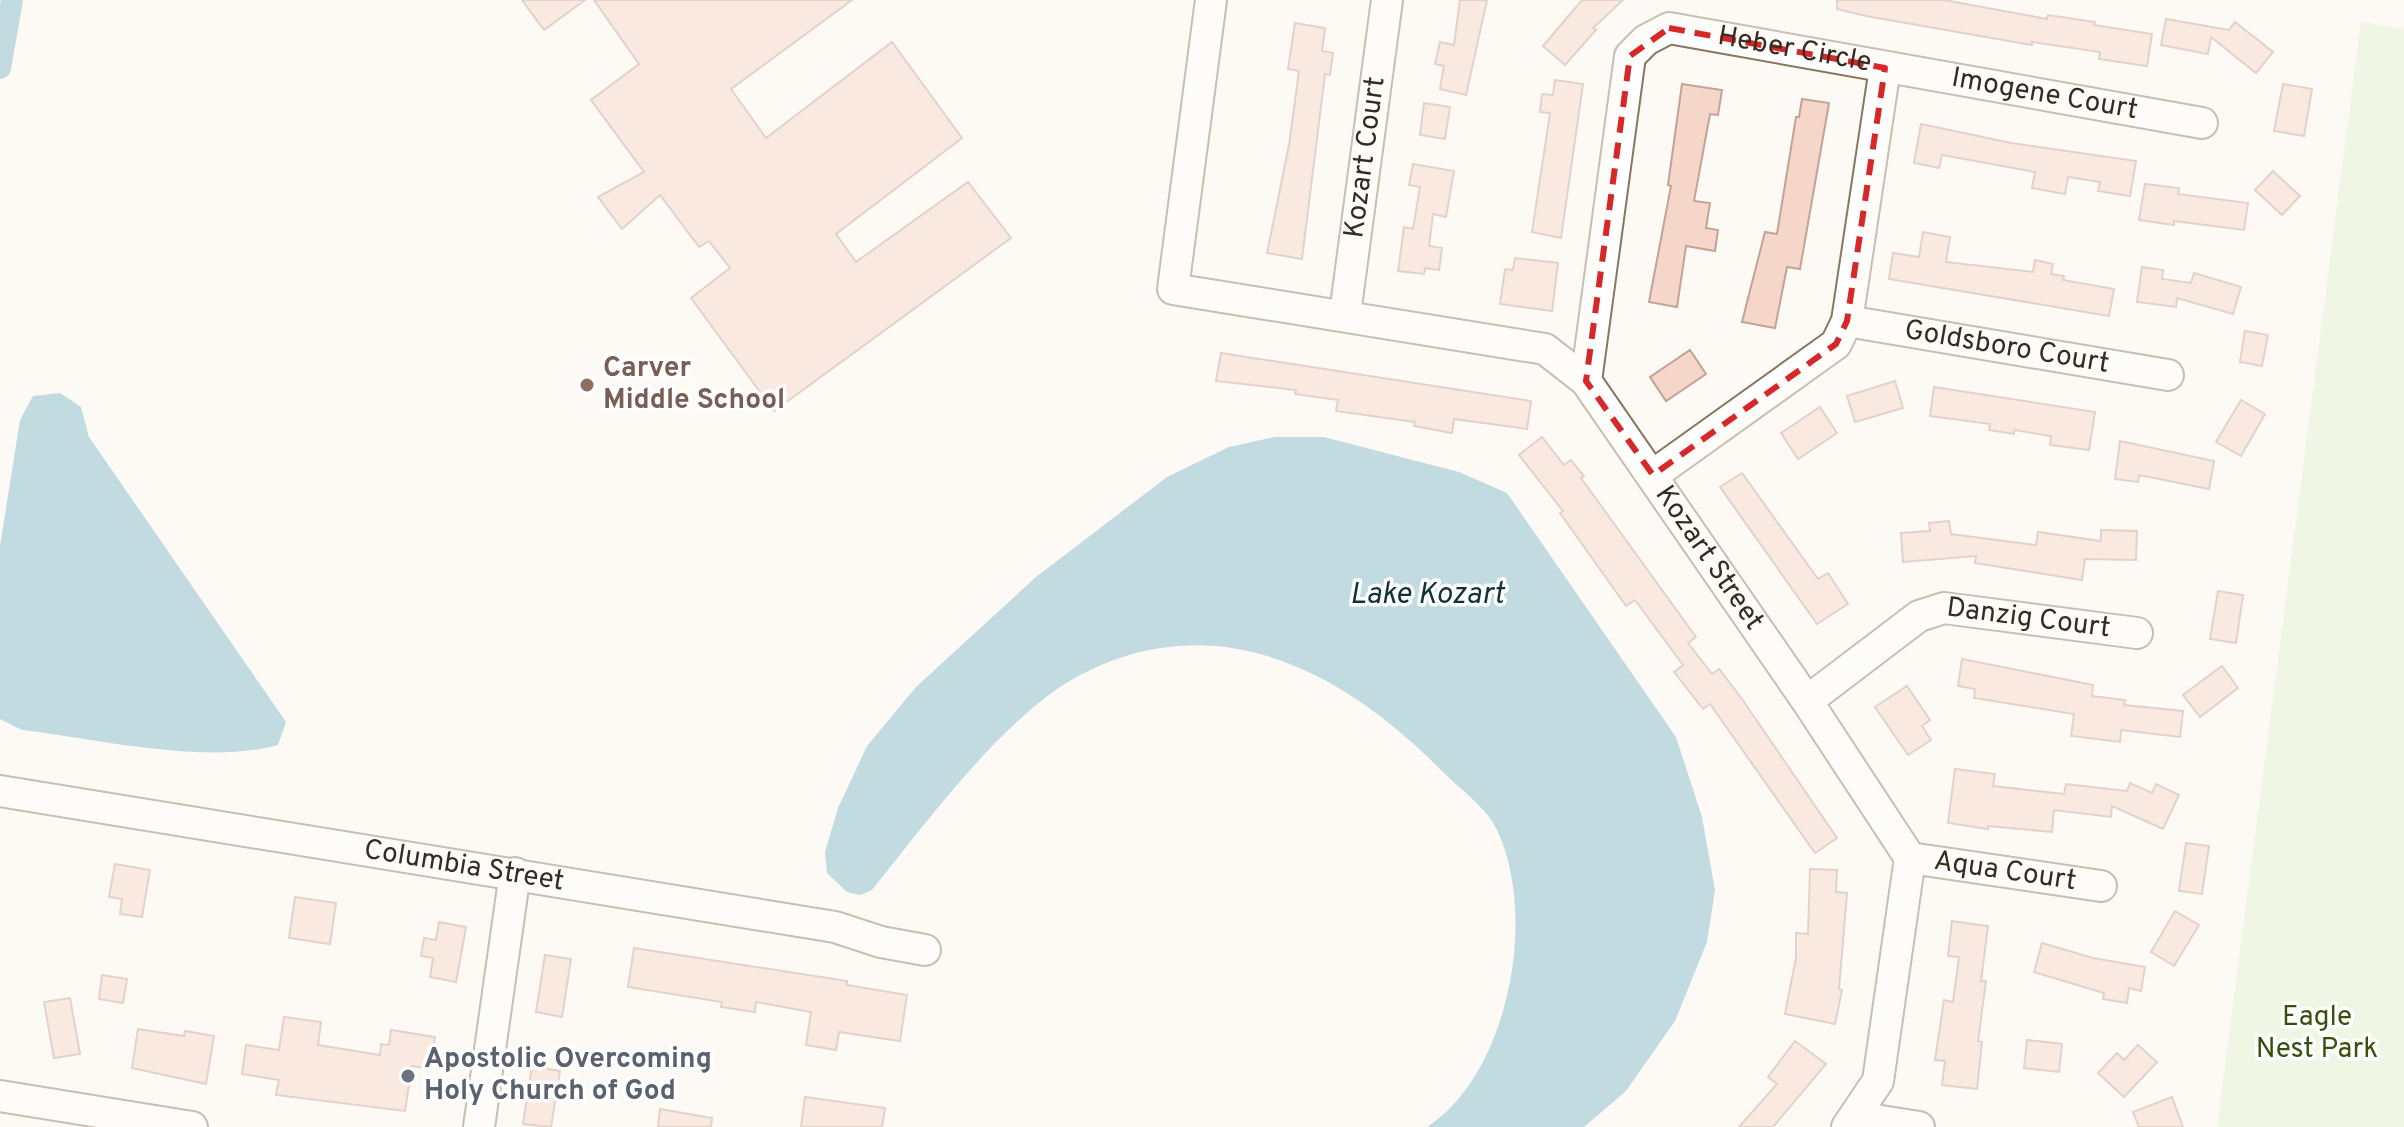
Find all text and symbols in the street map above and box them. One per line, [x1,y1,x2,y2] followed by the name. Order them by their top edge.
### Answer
[1715,19,1874,82] street label: Heber Circle
[1948,61,2141,129] street label: Imogene Court
[1337,74,1395,240] street label: Kozart Court
[1902,313,2112,383] street label: Goldsboro Court
[603,351,785,419] place label: Carver Middle School
[578,376,596,394] marker: Carver Middle School
[1646,479,1771,638] street label: Kozart Street
[1350,577,1506,614] water label: Lake Kozart
[1944,590,2112,647] street label: Danzig Court
[361,833,567,901] street label: Columbia Street
[1931,844,2079,900] street label: Aqua Court
[2256,1000,2378,1068] park label: Eagle Nest Park
[424,1042,712,1110] place label: Apostolic Overcoming Holy Church of God
[399,1067,417,1085] marker: Apostolic Overcoming Holy Church of God

